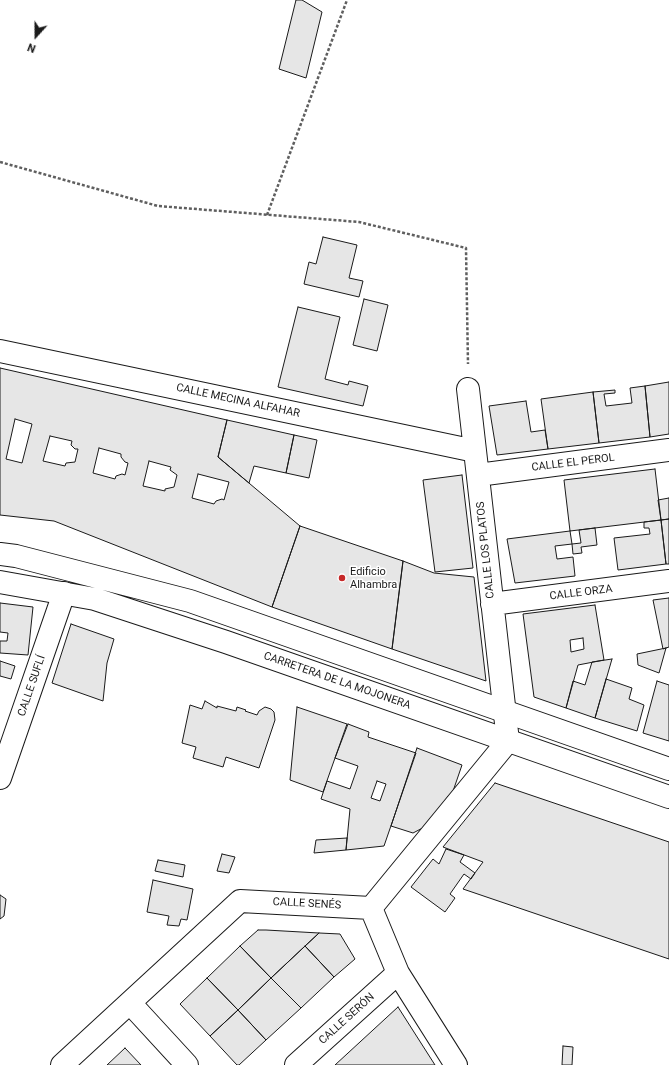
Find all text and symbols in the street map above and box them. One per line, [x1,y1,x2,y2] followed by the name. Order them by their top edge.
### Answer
[16,16,56,56] north arrow
[26,40,37,55] text: N
[175,381,301,421] street label: CALLE MECINA ALFAHAR
[531,451,615,475] street label: CALLE EL PEROL
[474,501,498,599] street label: CALLE LOS PLATOS
[350,565,397,591] place label: Edificio Alhambra
[337,573,347,583] marker: Edificio Alhambra
[549,583,613,603] street label: CALLE ORZA
[262,650,412,712] street label: CARRETERA DE LA MOJONERA
[15,654,49,718] street label: CALLE SUFLÍ
[272,896,342,912] street label: CALLE SENÉS
[317,991,377,1047] street label: CALLE SERÓN

